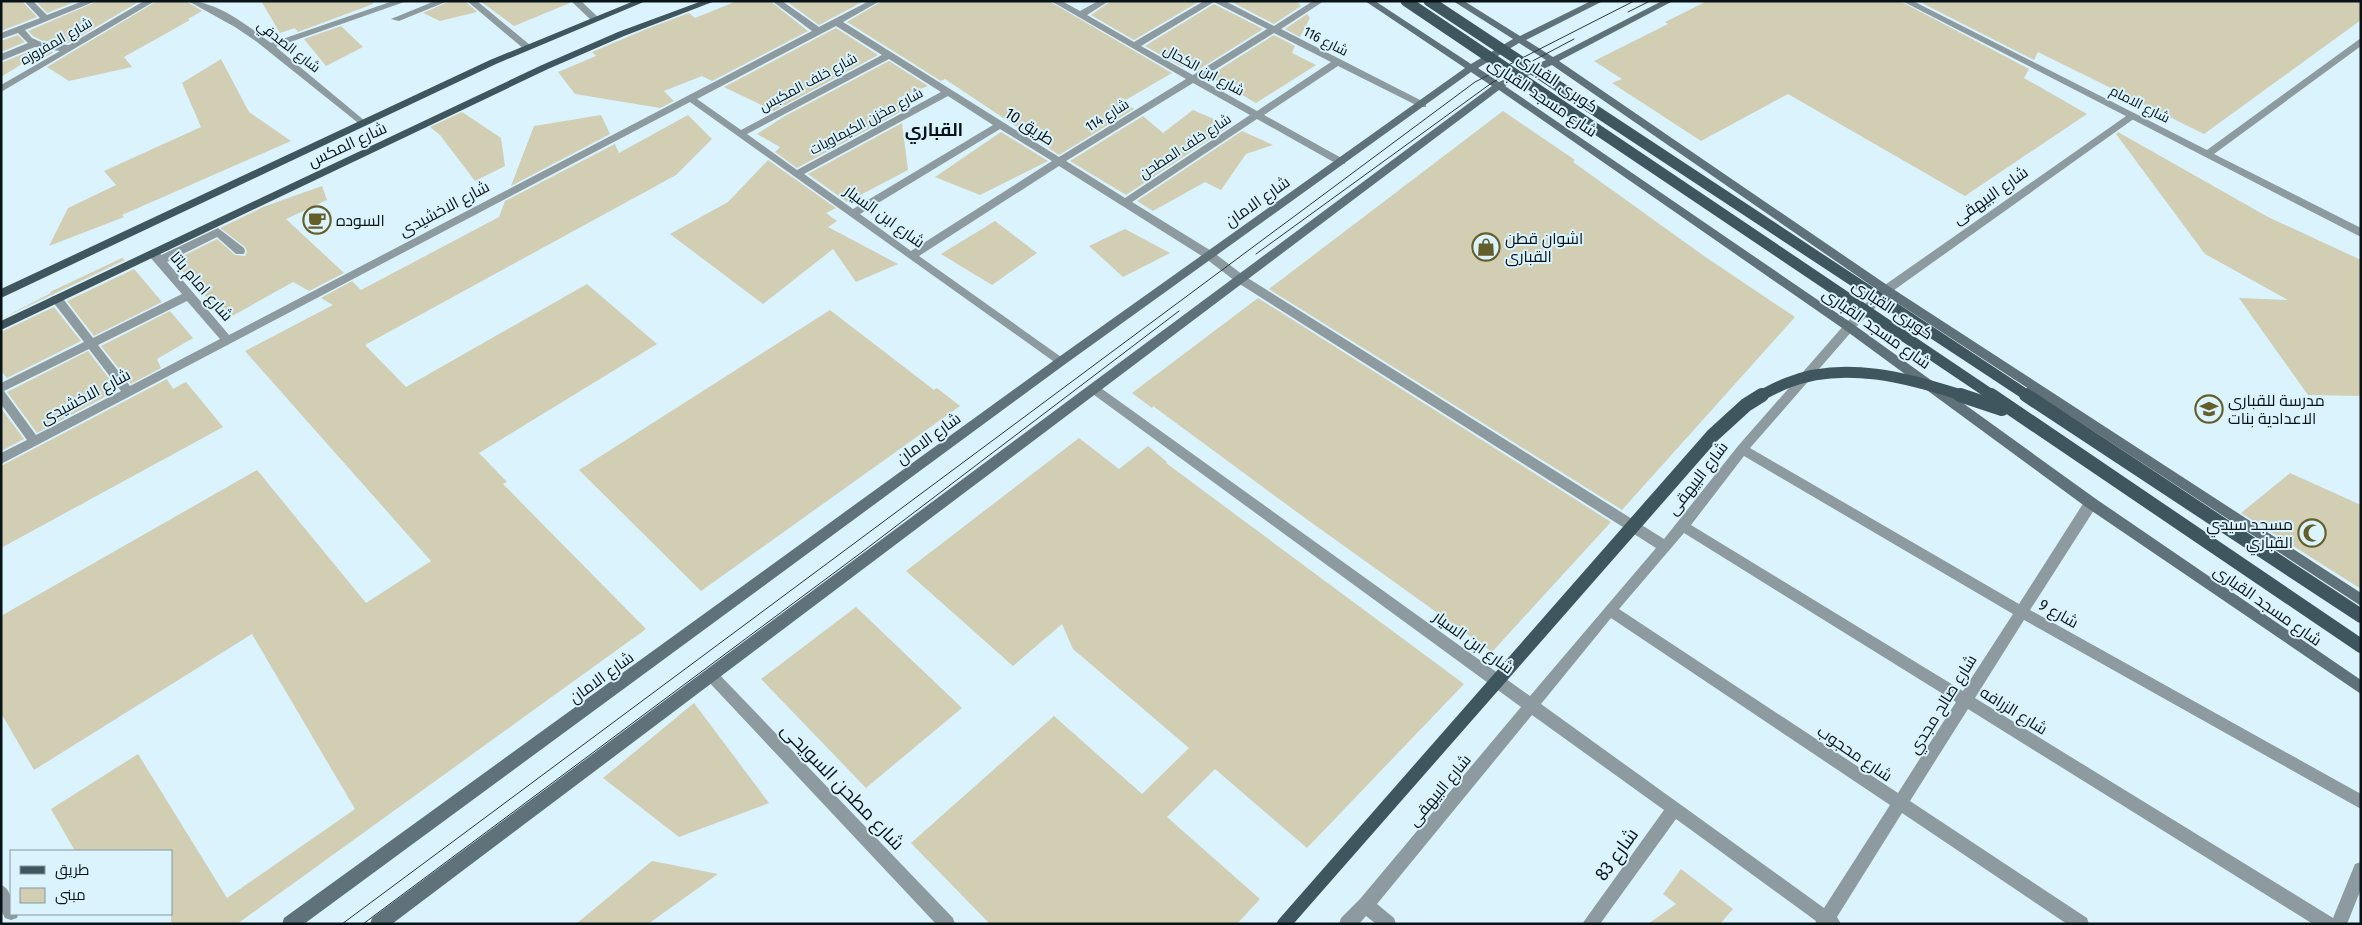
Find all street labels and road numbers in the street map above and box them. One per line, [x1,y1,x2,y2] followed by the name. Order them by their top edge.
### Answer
[17,14,95,69] street label: شارع المفروزه
[252,16,324,79] street label: شارع الصدفي
[1300,23,1351,60] street label: شارع 116
[1160,41,1247,100] street label: شارع ابن الكحال
[1513,48,1602,117] street label: كوبرى القبارى
[756,49,860,115] street label: شارع خلف المكبس
[1483,54,1601,143] street label: شارع مسجد القبارى
[2106,82,2173,128] street label: شارع الامام
[807,84,926,158] street label: شارع مخزن الكيماويات
[1082,96,1132,135] street label: شارع 114
[1001,103,1058,150] street label: طريق 10
[1136,110,1234,183] street label: شارع خلف المطحن
[305,118,390,173] street label: شارع المكس
[1949,162,2033,230] street label: شارع البيهقى
[1221,172,1295,232] street label: شارع الامان
[396,177,494,242] street label: شارع الاخشيدى
[839,180,928,253] street label: شارع ابن السيار
[165,248,237,326] street label: شارع امام باتا
[1848,275,1937,344] street label: كوبرى القبارى
[1818,284,1934,374] street label: شارع مسجد القبارى
[37,365,135,430] street label: شارع الاخشيدى
[892,409,965,470] street label: شارع الامان
[1663,438,1733,520] street label: شارع البيهقى
[2209,561,2325,651] street label: شارع مسجد القبارى
[2035,595,2082,634] street label: شارع 9
[1428,606,1517,679] street label: شارع ابن السيار
[565,648,638,709] street label: شارع الامان
[1904,651,1984,760] street label: شارع صالح مجدي
[1976,682,2051,740] street label: شارع الزرافه
[775,718,909,856] street label: شارع مطحن السويحى
[1813,721,1896,787] street label: شارع محجوب
[1404,751,1476,831] street label: شارع البيهقى
[1590,824,1645,886] street label: شارع 83

